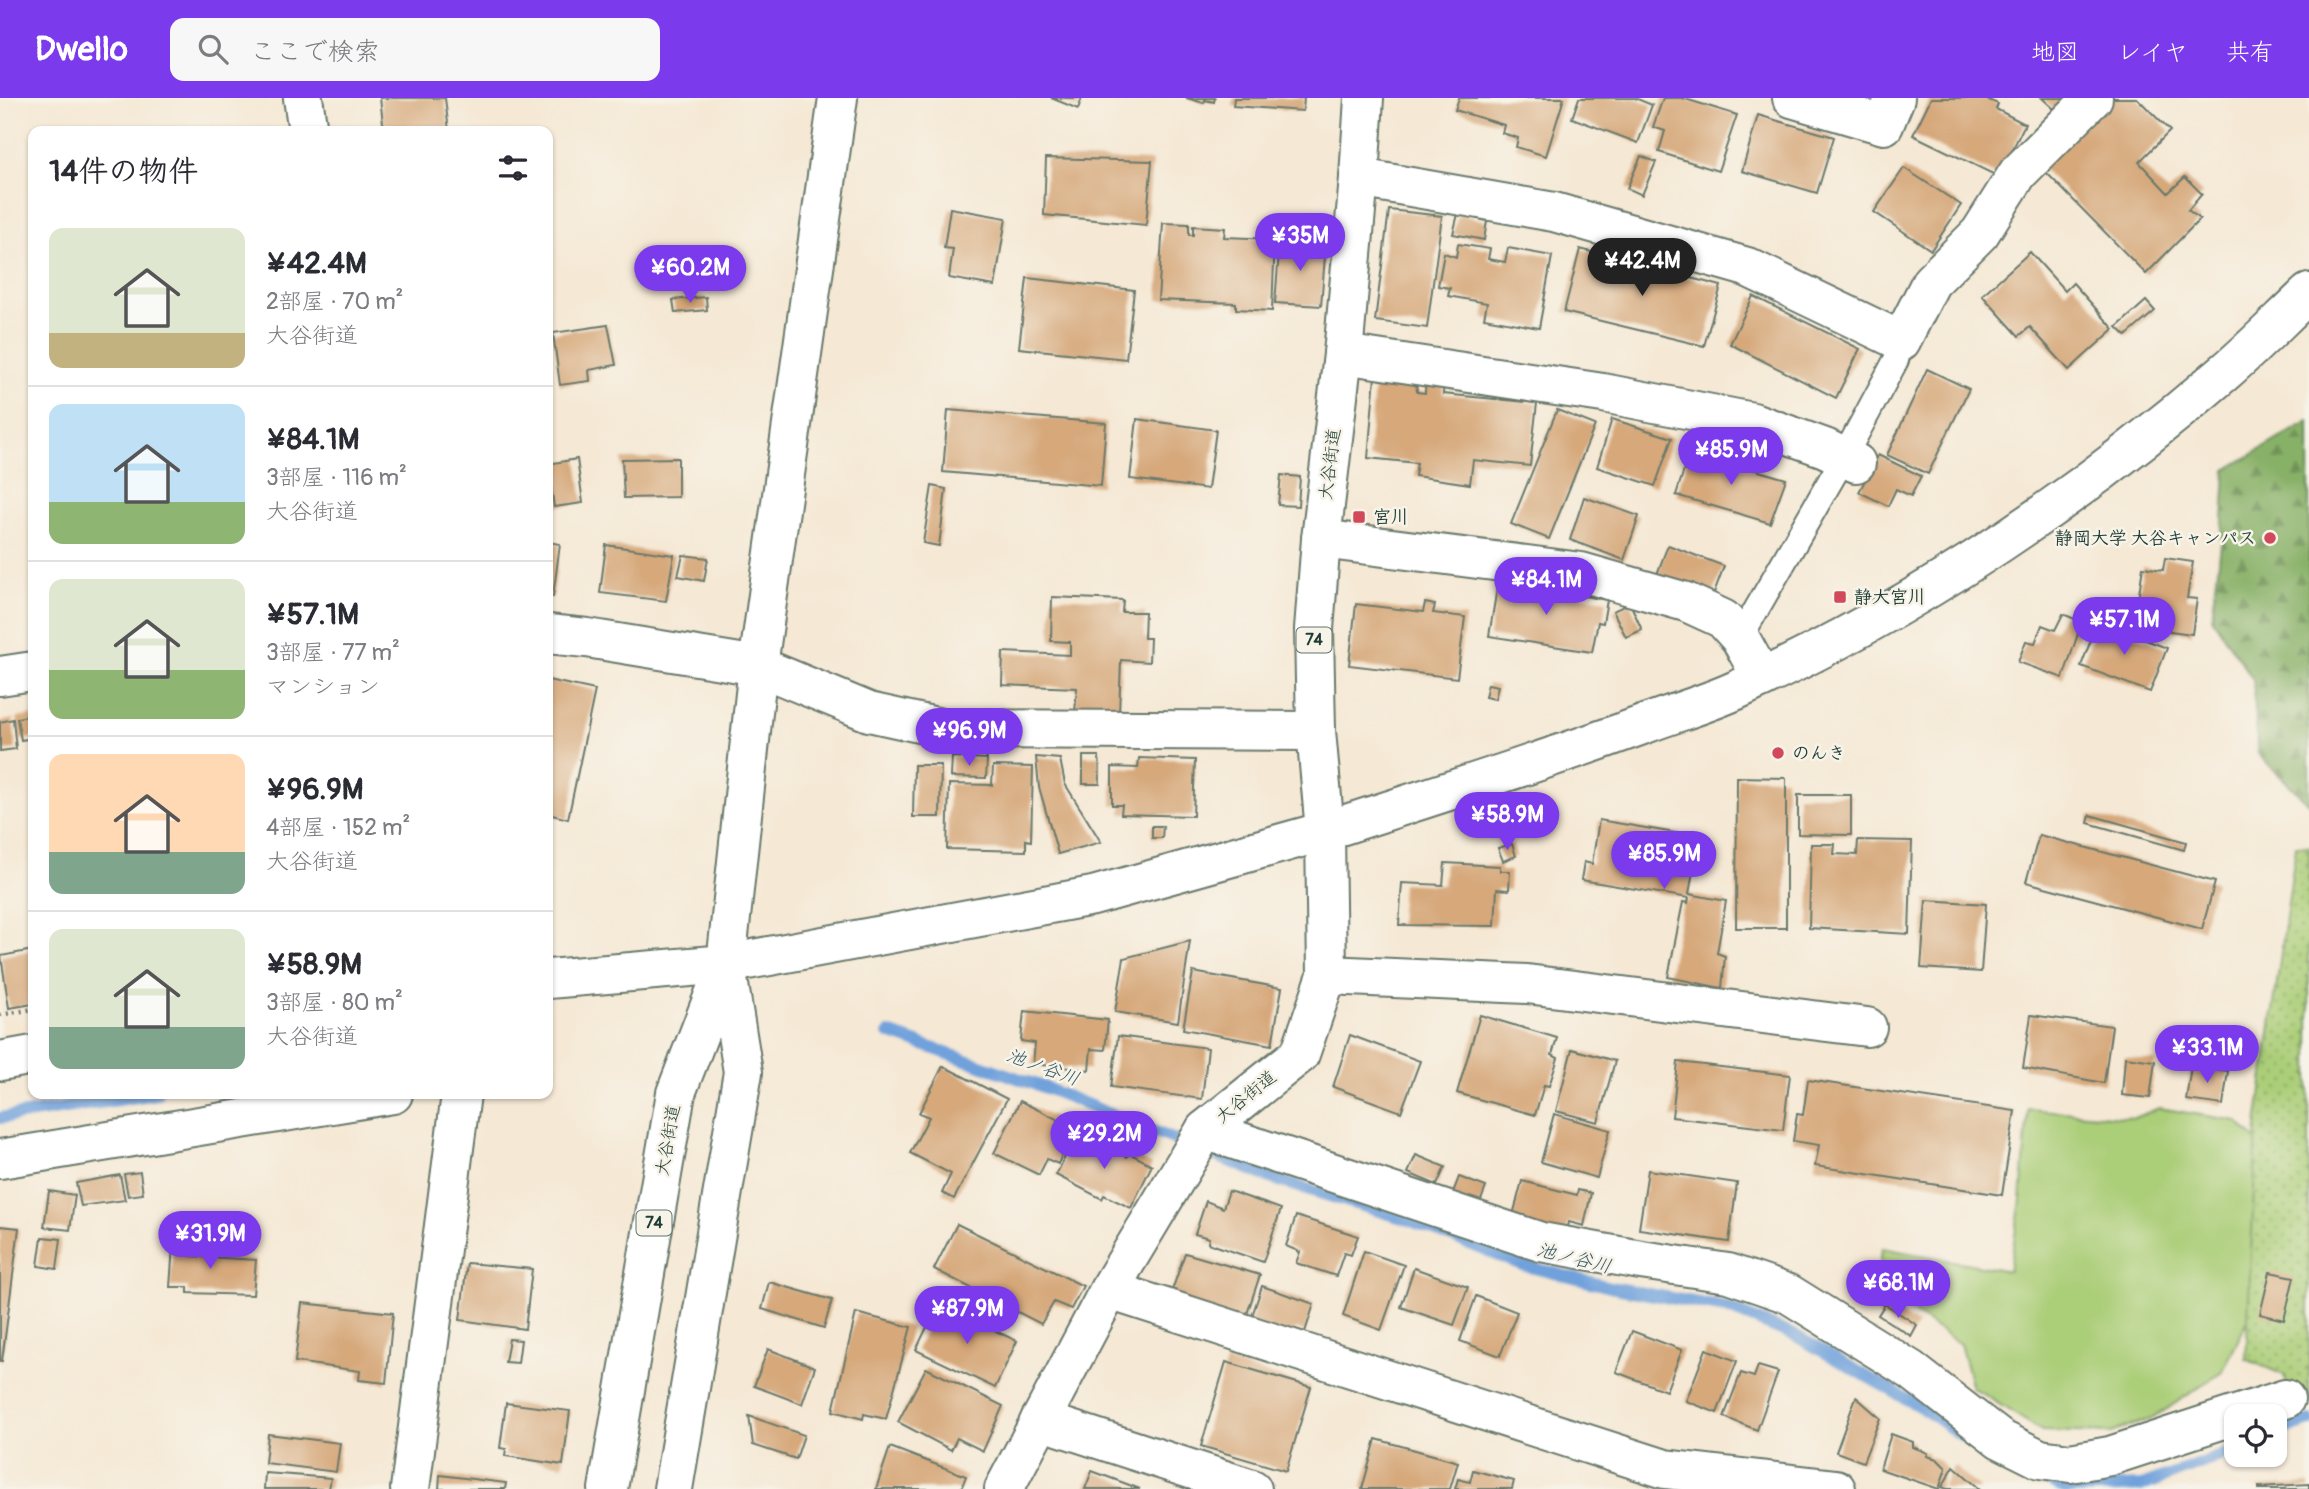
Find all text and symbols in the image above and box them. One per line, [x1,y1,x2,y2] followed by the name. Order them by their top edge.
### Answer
[170,18,660,81] search box
[35,29,128,70] text: Dwello
[194,30,232,68] icon: search
[250,36,380,68] text: ここで検索
[2031,38,2079,67] text: 地図
[2117,38,2188,67] text: レイヤ
[2226,38,2274,67] text: 共有
[494,149,532,187] icon: filters
[49,153,198,190] text: 14件の物件
[1259,214,1341,273] pin: ¥35M
[1271,221,1329,250] text: ¥35M
[1585,238,1699,298] pin: ¥42.4M
[266,245,367,282] text: ¥42.4M
[633,246,747,305] pin: ¥60.2M
[1603,246,1681,275] text: ¥42.4M
[650,253,730,282] text: ¥60.2M
[105,256,189,340] icon: home
[266,287,403,316] text: 2部屋 · 70 m²
[266,321,358,350] text: 大谷街道
[266,421,359,458] text: ¥84.1M
[1314,427,1346,501] street label: 大谷街道
[1674,428,1788,487] pin: ¥85.9M
[105,432,189,516] icon: home
[1694,435,1768,464] text: ¥85.9M
[266,463,407,492] text: 3部屋 · 116 m²
[266,497,358,526] text: 大谷街道
[1373,506,1409,529] place label: 宮川
[1351,509,1367,525] marker: 宮川
[2055,527,2256,550] place label: 静岡大学 大谷キャンパス
[2262,530,2278,546] marker: 静岡大学 大谷キャンパス
[1489,558,1603,617] pin: ¥84.1M
[1510,565,1582,594] text: ¥84.1M
[1854,586,1926,609] place label: 静大宮川
[1832,589,1848,605] marker: 静大宮川
[266,596,359,633] text: ¥57.1M
[2067,598,2181,657] pin: ¥57.1M
[2088,605,2160,634] text: ¥57.1M
[105,607,189,691] icon: home
[1296,628,1332,652] road number: 74
[266,638,400,667] text: 3部屋 · 77 m²
[266,672,380,701] text: マンション
[912,708,1026,768] pin: ¥96.9M
[932,716,1006,745] text: ¥96.9M
[1792,742,1846,765] place label: のんき
[1770,745,1786,761] marker: のんき
[266,771,363,808] text: ¥96.9M
[105,782,189,866] icon: home
[1450,792,1564,852] pin: ¥58.9M
[1470,800,1544,829] text: ¥58.9M
[266,813,410,842] text: 4部屋 · 152 m²
[1607,832,1721,891] pin: ¥85.9M
[1627,839,1701,868] text: ¥85.9M
[266,847,358,876] text: 大谷街道
[266,946,362,983] text: ¥58.9M
[105,957,189,1041] icon: home
[266,988,403,1017] text: 3部屋 · 80 m²
[266,1022,358,1051] text: 大谷街道
[2150,1026,2264,1085] pin: ¥33.1M
[2171,1033,2243,1062] text: ¥33.1M
[1003,1043,1083,1091] water label: 池ノ谷川
[1211,1065,1281,1129] street label: 大谷街道
[650,1103,686,1177] street label: 大谷街道
[1047,1112,1161,1171] pin: ¥29.2M
[1066,1119,1142,1148] text: ¥29.2M
[636,1210,672,1236] road number: 74
[153,1212,267,1271] pin: ¥31.9M
[174,1219,246,1248] text: ¥31.9M
[1534,1237,1614,1279] water label: 池ノ谷川
[1841,1260,1955,1320] pin: ¥68.1M
[1862,1268,1934,1297] text: ¥68.1M
[910,1286,1024,1346] pin: ¥87.9M
[930,1294,1004,1323] text: ¥87.9M
[2224,1404,2287,1467] map controls
[2224,1404,2287,1467] button: locate

